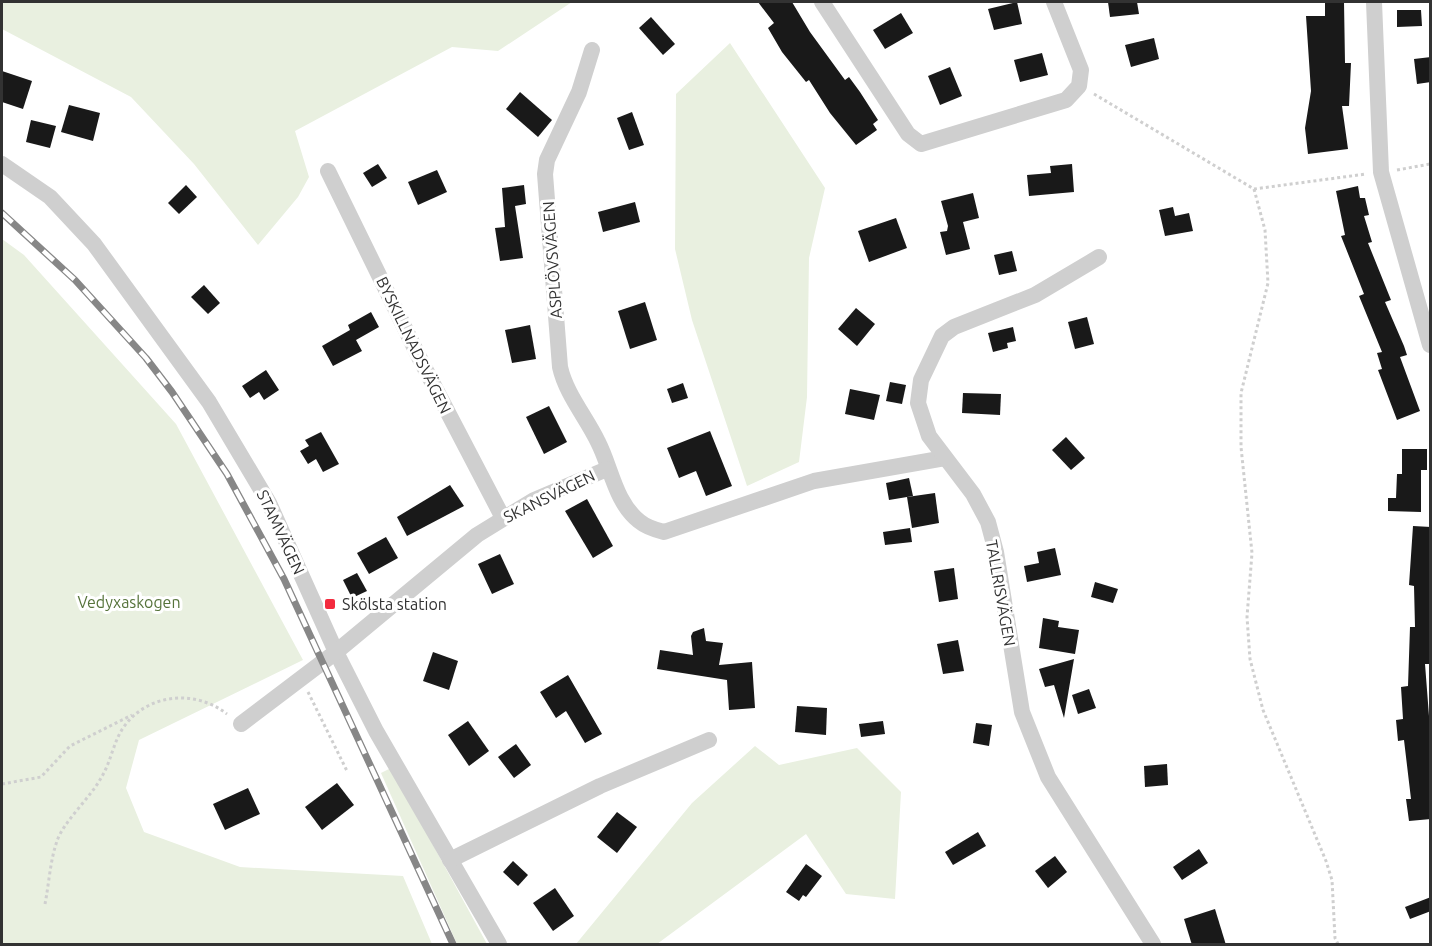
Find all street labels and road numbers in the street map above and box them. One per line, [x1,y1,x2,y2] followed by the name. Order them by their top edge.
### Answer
[539,201,565,319] street label: ASPLÖVSVÄGEN
[373,274,455,416] street label: BYSKILLNADSVÄGEN
[500,466,598,526] street label: SKANSVÄGEN
[254,487,308,577] street label: STAMVÄGEN
[983,538,1019,648] street label: TALLRISVÄGEN

